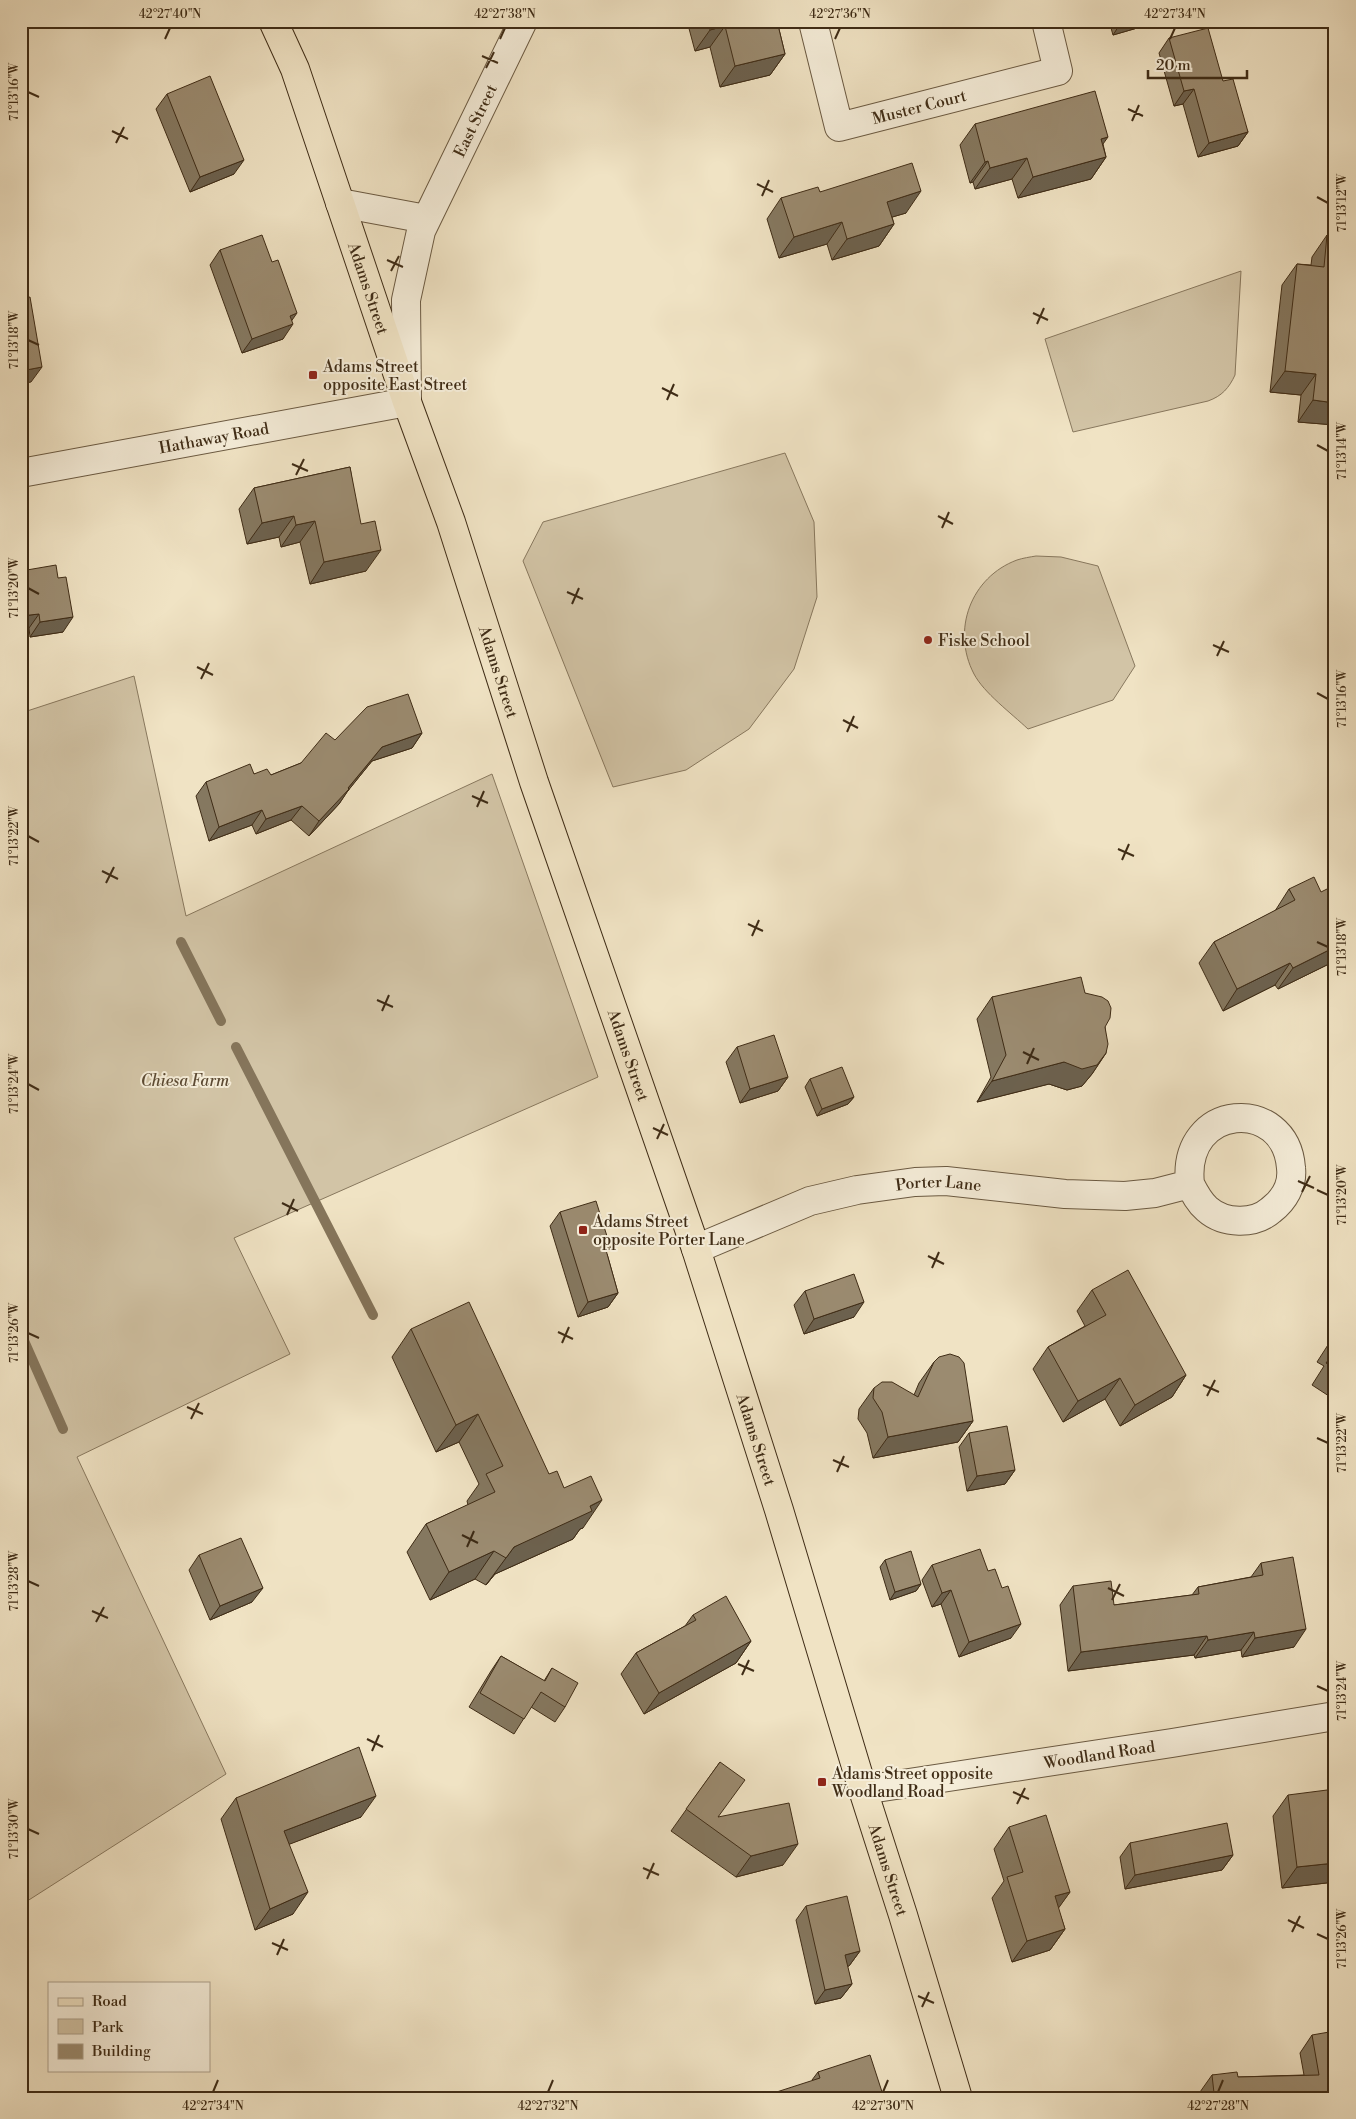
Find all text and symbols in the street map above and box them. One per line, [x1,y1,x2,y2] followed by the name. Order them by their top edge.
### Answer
[139,7,201,22] text: 42°27'40"N
[474,7,536,22] text: 42°27'38"N
[809,7,871,22] text: 42°27'36"N
[1144,7,1206,22] text: 42°27'34"N
[1148,48,1247,80] scale bar
[1156,56,1191,75] text: 20 m
[7,62,22,121] text: 71°13'16"W
[449,81,502,161] street label: East Street
[870,86,969,129] street label: Muster Court
[1335,173,1350,232] text: 71°13'12"W
[343,239,393,337] street label: Adams Street
[7,310,22,369] text: 71°13'18"W
[322,357,468,395] place label: Adams Street opposite East Street
[307,369,319,381] marker: Adams Street opposite East Street
[157,419,271,458] street label: Hathaway Road
[1335,421,1350,480] text: 71°13'14"W
[7,556,22,618] text: 71°13'20"W
[473,622,522,721] street label: Adams Street
[938,631,1030,651] place label: Fiske School
[922,634,934,646] marker: Fiske School
[1335,669,1350,728] text: 71°13'16"W
[7,805,22,866] text: 71°13'22"W
[1335,917,1350,976] text: 71°13'18"W
[602,1006,653,1104] street label: Adams Street
[7,1053,22,1114] text: 71°13'24"W
[141,1071,230,1091] park label: Chiesa Farm
[1335,1163,1350,1225] text: 71°13'20"W
[894,1172,982,1196] street label: Porter Lane
[592,1212,745,1250] place label: Adams Street opposite Porter Lane
[577,1224,589,1236] marker: Adams Street opposite Porter Lane
[7,1302,22,1363] text: 71°13'26"W
[731,1390,780,1489] street label: Adams Street
[1335,1412,1350,1473] text: 71°13'22"W
[7,1550,22,1611] text: 71°13'28"W
[1335,1660,1350,1721] text: 71°13'24"W
[1041,1737,1157,1774] street label: Woodland Road
[831,1764,993,1802] place label: Adams Street opposite Woodland Road
[816,1776,828,1788] marker: Adams Street opposite Woodland Road
[7,1798,22,1859] text: 71°13'30"W
[863,1820,912,1919] street label: Adams Street
[1335,1908,1350,1969] text: 71°13'26"W
[48,1982,210,2072] legend
[92,1992,127,2011] text: Road
[92,2018,124,2037] text: Park
[91,2042,151,2061] text: Building
[182,2099,244,2114] text: 42°27'34"N
[518,2099,579,2114] text: 42°27'32"N
[852,2099,914,2114] text: 42°27'30"N
[1187,2099,1249,2114] text: 42°27'28"N

